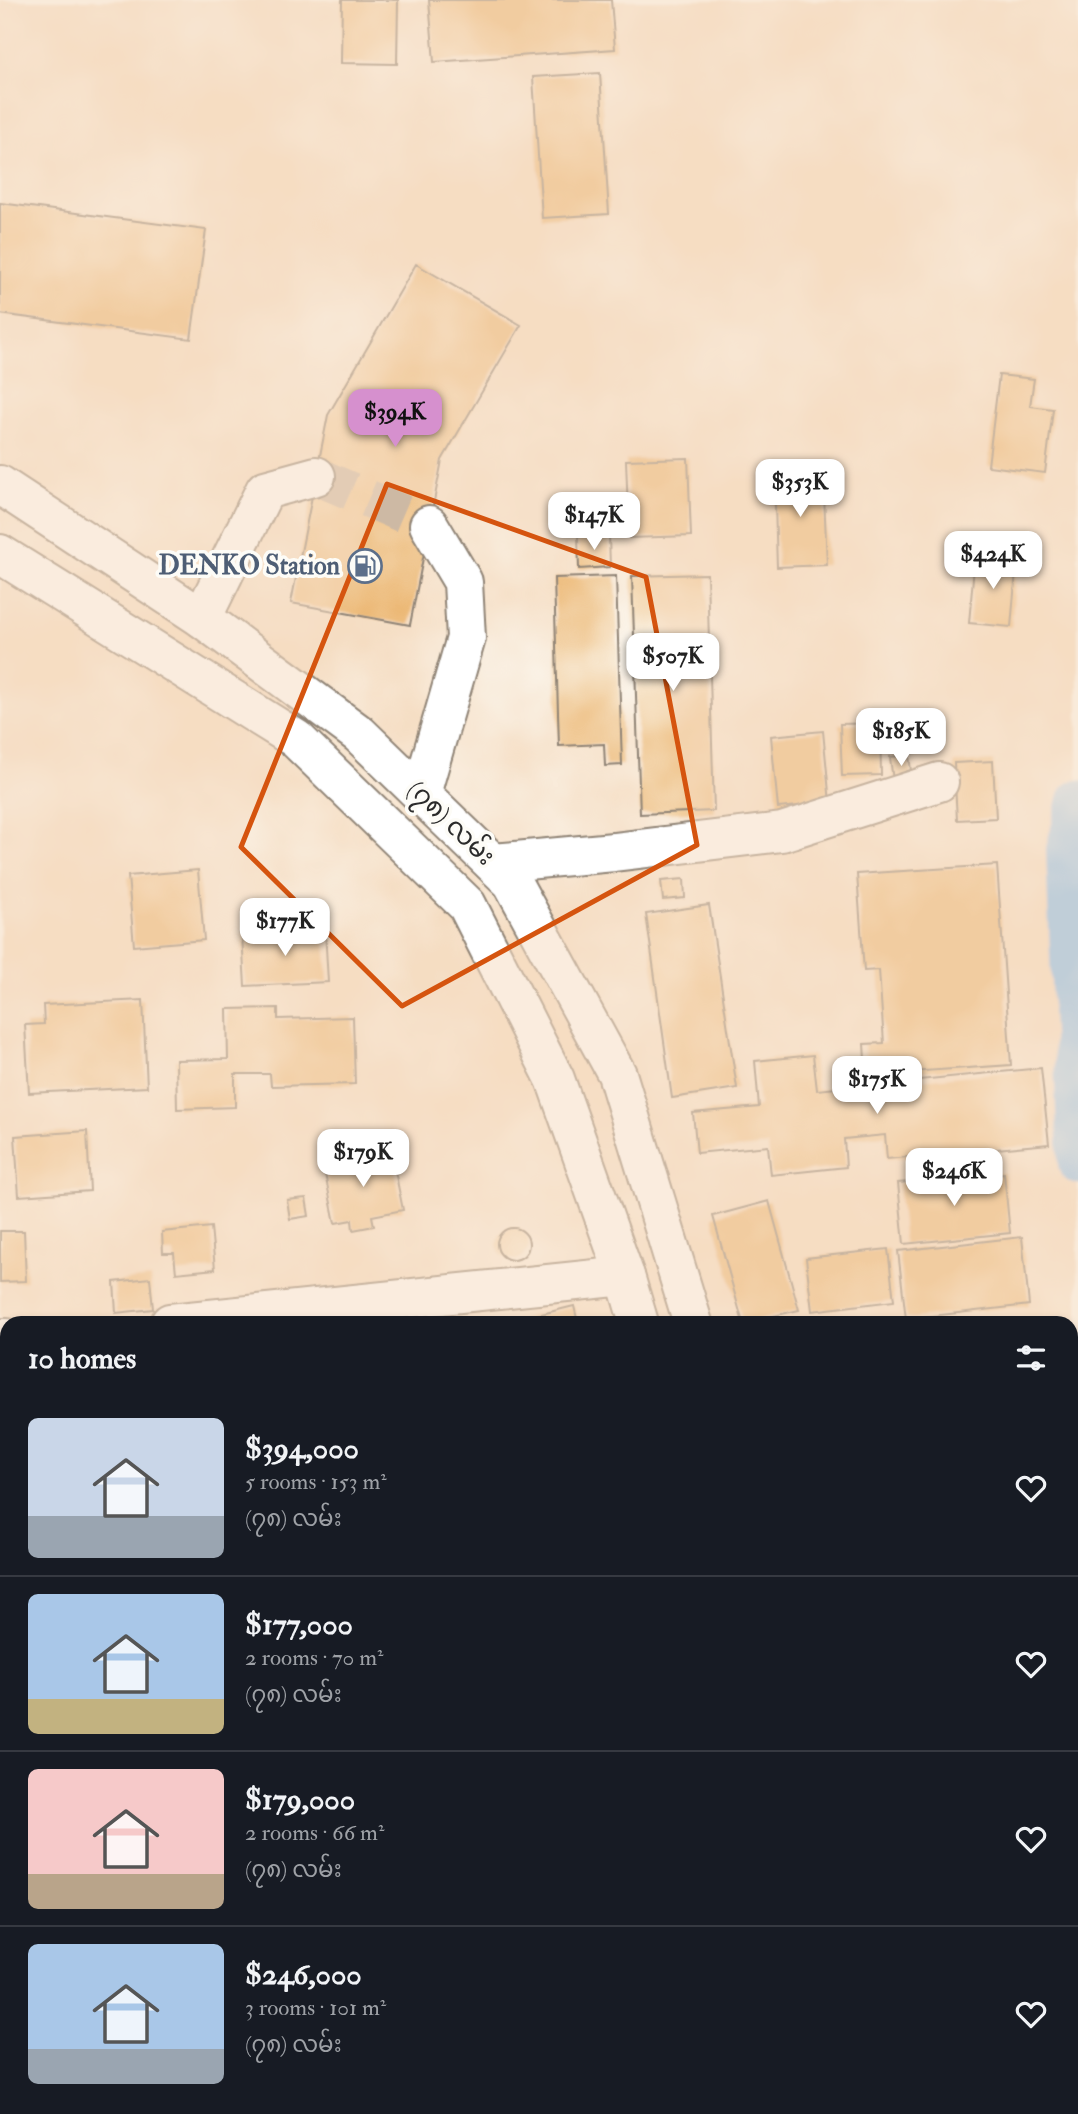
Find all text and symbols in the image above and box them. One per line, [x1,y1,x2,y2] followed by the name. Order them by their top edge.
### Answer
[346,390,444,449] pin: $394K
[364,397,426,426] text: $394K
[751,460,849,519] pin: $353K
[772,467,828,496] text: $353K
[545,492,643,552] pin: $147K
[564,500,624,529] text: $147K
[944,532,1042,591] pin: $424K
[960,539,1026,568] text: $424K
[346,547,384,585] fuel station icon: DENKO Station
[158,550,341,582] place label: DENKO Station
[624,634,722,693] pin: $507K
[642,641,704,670] text: $507K
[852,708,950,768] pin: $185K
[872,716,930,745] text: $185K
[398,772,503,875] street label: (၇၈) လမ်း
[236,898,334,958] pin: $177K
[256,906,314,935] text: $177K
[828,1056,926,1116] pin: $175K
[848,1064,906,1093] text: $175K
[314,1130,412,1189] pin: $179K
[333,1137,393,1166] text: $179K
[905,1148,1003,1208] pin: $246K
[922,1156,986,1185] text: $246K
[1012,1339,1050,1377] icon: filters
[28,1340,136,1377] text: 10 homes
[245,1430,359,1467] text: $394,000
[84,1446,168,1530] icon: home
[245,1467,387,1496] text: 5 rooms · 153 m²
[1012,1469,1050,1507] icon: heart
[245,1504,342,1533] text: (၇၈) လမ်း
[245,1606,353,1643] text: $177,000
[84,1622,168,1706] icon: home
[245,1643,384,1672] text: 2 rooms · 70 m²
[1012,1645,1050,1683] icon: heart
[245,1680,342,1709] text: (၇၈) လမ်း
[245,1781,355,1818] text: $179,000
[84,1797,168,1881] icon: home
[245,1818,384,1847] text: 2 rooms · 66 m²
[1012,1820,1050,1858] icon: heart
[245,1855,342,1884] text: (၇၈) လမ်း
[245,1956,362,1993] text: $246,000
[84,1972,168,2056] icon: home
[245,1993,386,2022] text: 3 rooms · 101 m²
[1012,1995,1050,2033] icon: heart
[245,2030,342,2059] text: (၇၈) လမ်း

